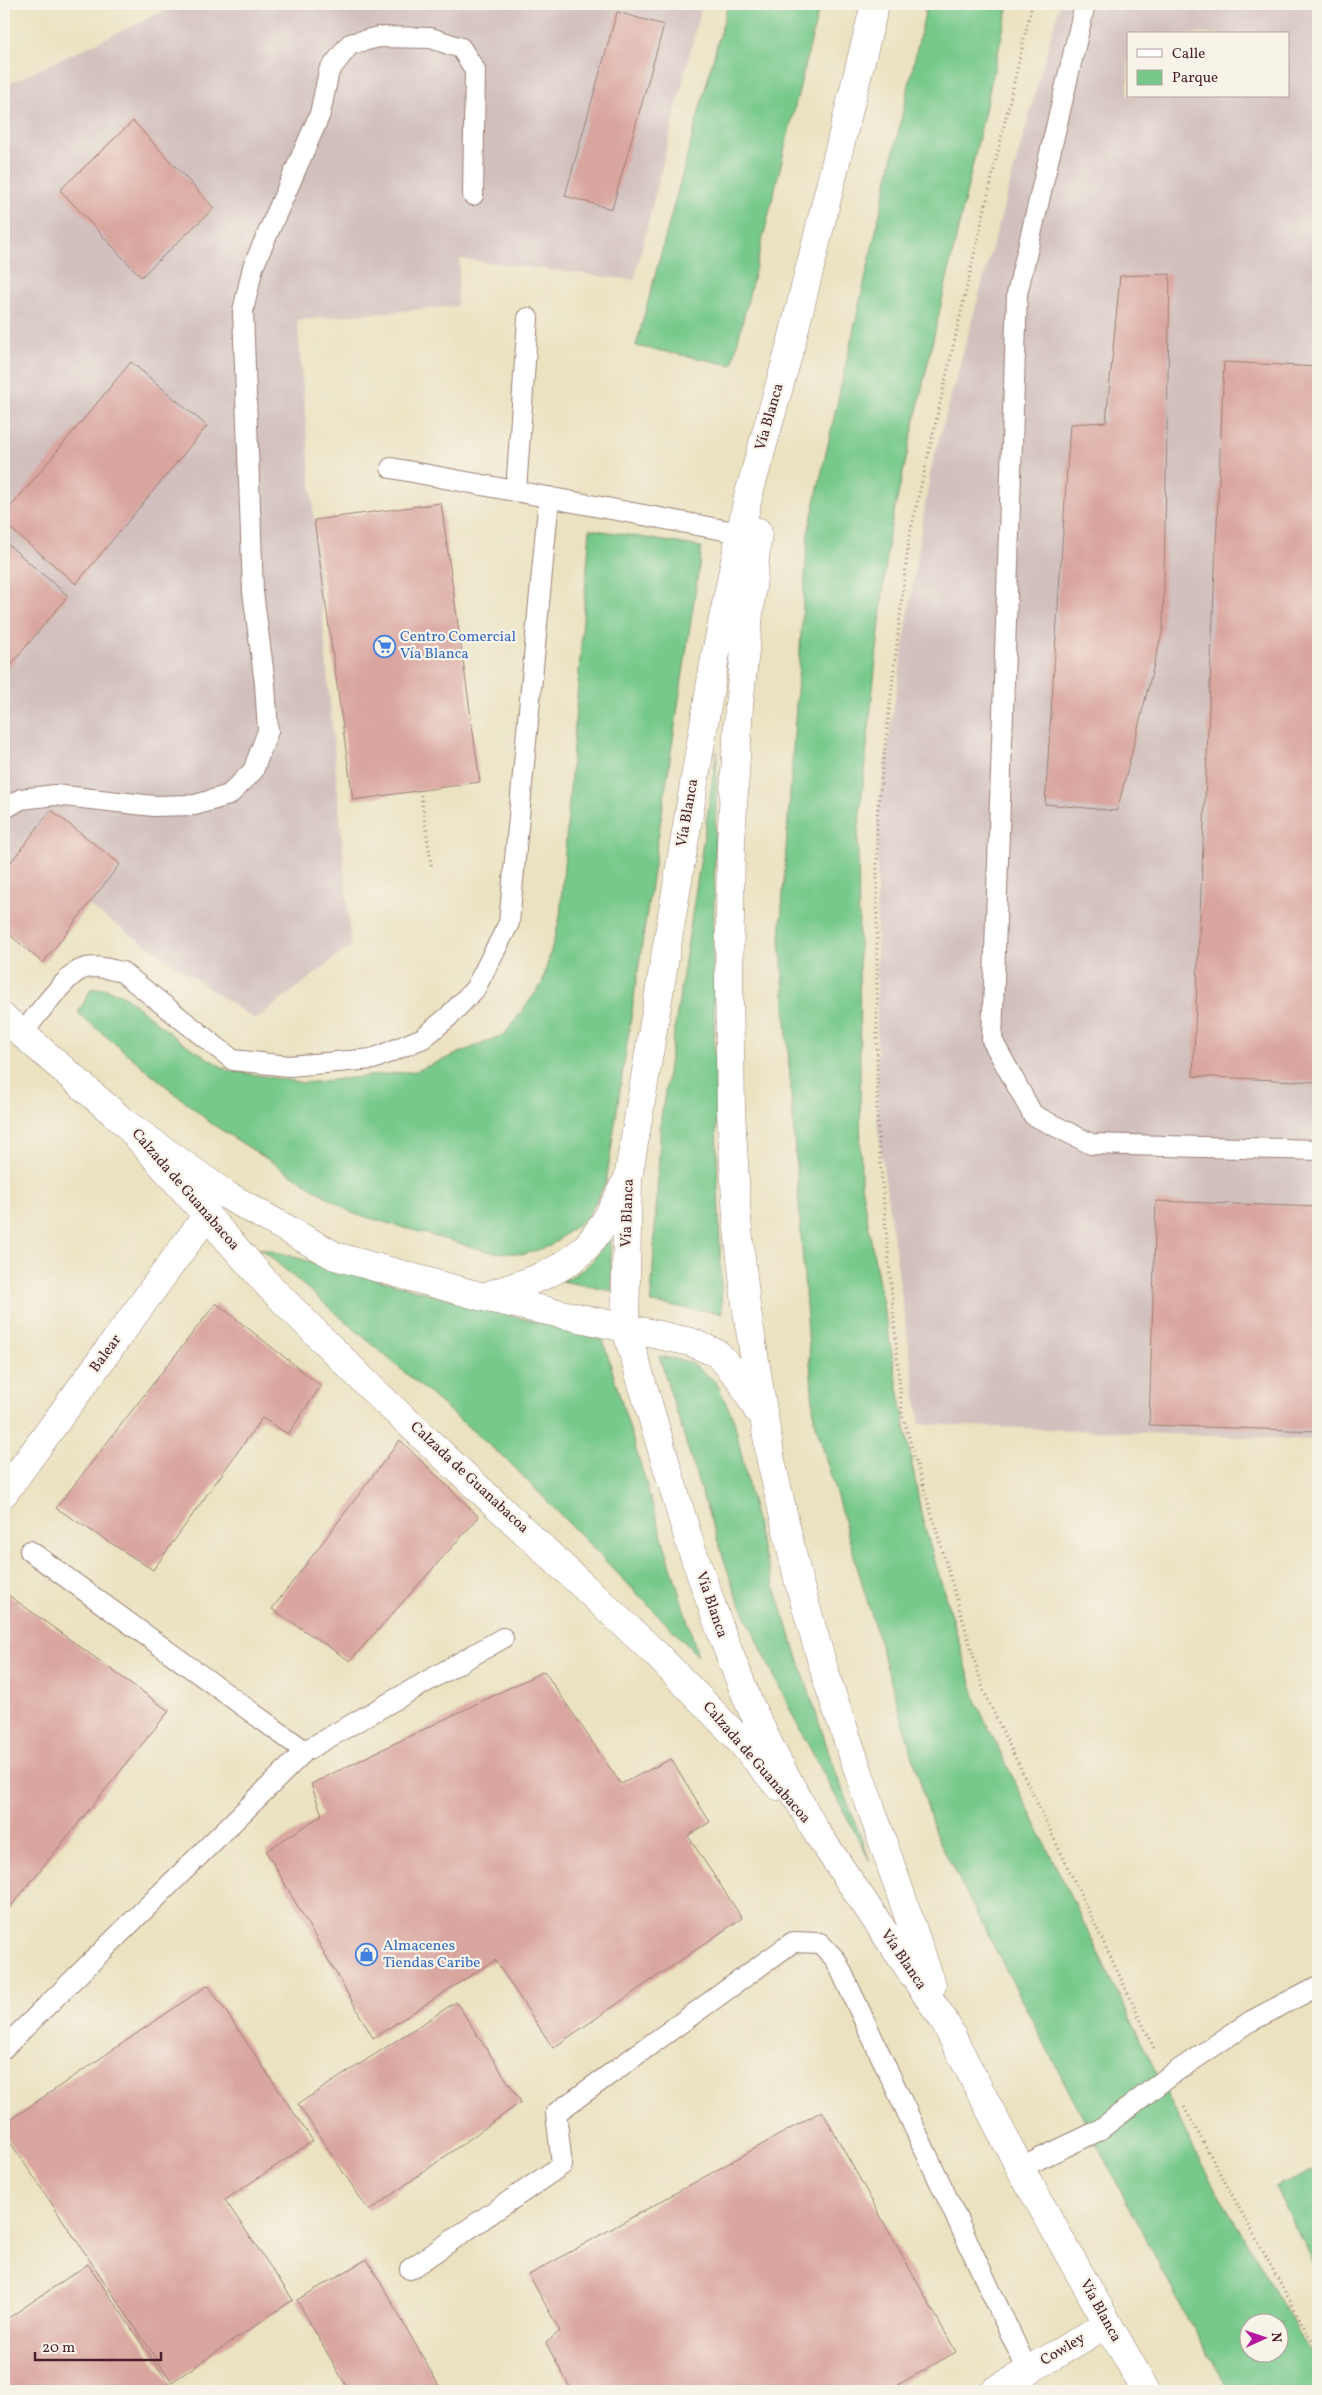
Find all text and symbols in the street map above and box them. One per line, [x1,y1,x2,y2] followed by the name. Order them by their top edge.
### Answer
[1127,32,1290,98] legend
[1172,44,1205,65] text: Calle
[1172,68,1218,89] text: Parque
[750,381,790,453] street label: Vía Blanca
[400,627,516,665] place label: Centro Comercial Vía Blanca
[372,634,396,658] supermarket icon: Centro Comercial Vía Blanca
[672,777,704,849] street label: Vía Blanca
[126,1124,244,1256] street label: Calzada de Guanabacoa
[616,1178,640,1248] street label: Vía Blanca
[85,1331,127,1377] street label: Balear
[405,1417,533,1539] street label: Calzada de Guanabacoa
[690,1569,732,1641] street label: Vía Blanca
[697,1697,815,1829] street label: Calzada de Guanabacoa
[875,1926,931,1994] street label: Vía Blanca
[383,1936,480,1974] place label: Almacenes Tiendas Caribe
[355,1943,379,1967] shop icon: Almacenes Tiendas Caribe
[1074,2276,1126,2346] street label: Vía Blanca
[1240,2312,1290,2362] north arrow
[1037,2328,1089,2372] street label: Cowley
[35,2330,161,2362] scale bar
[1266,2332,1285,2343] text: N
[42,2338,75,2359] text: 20 m

